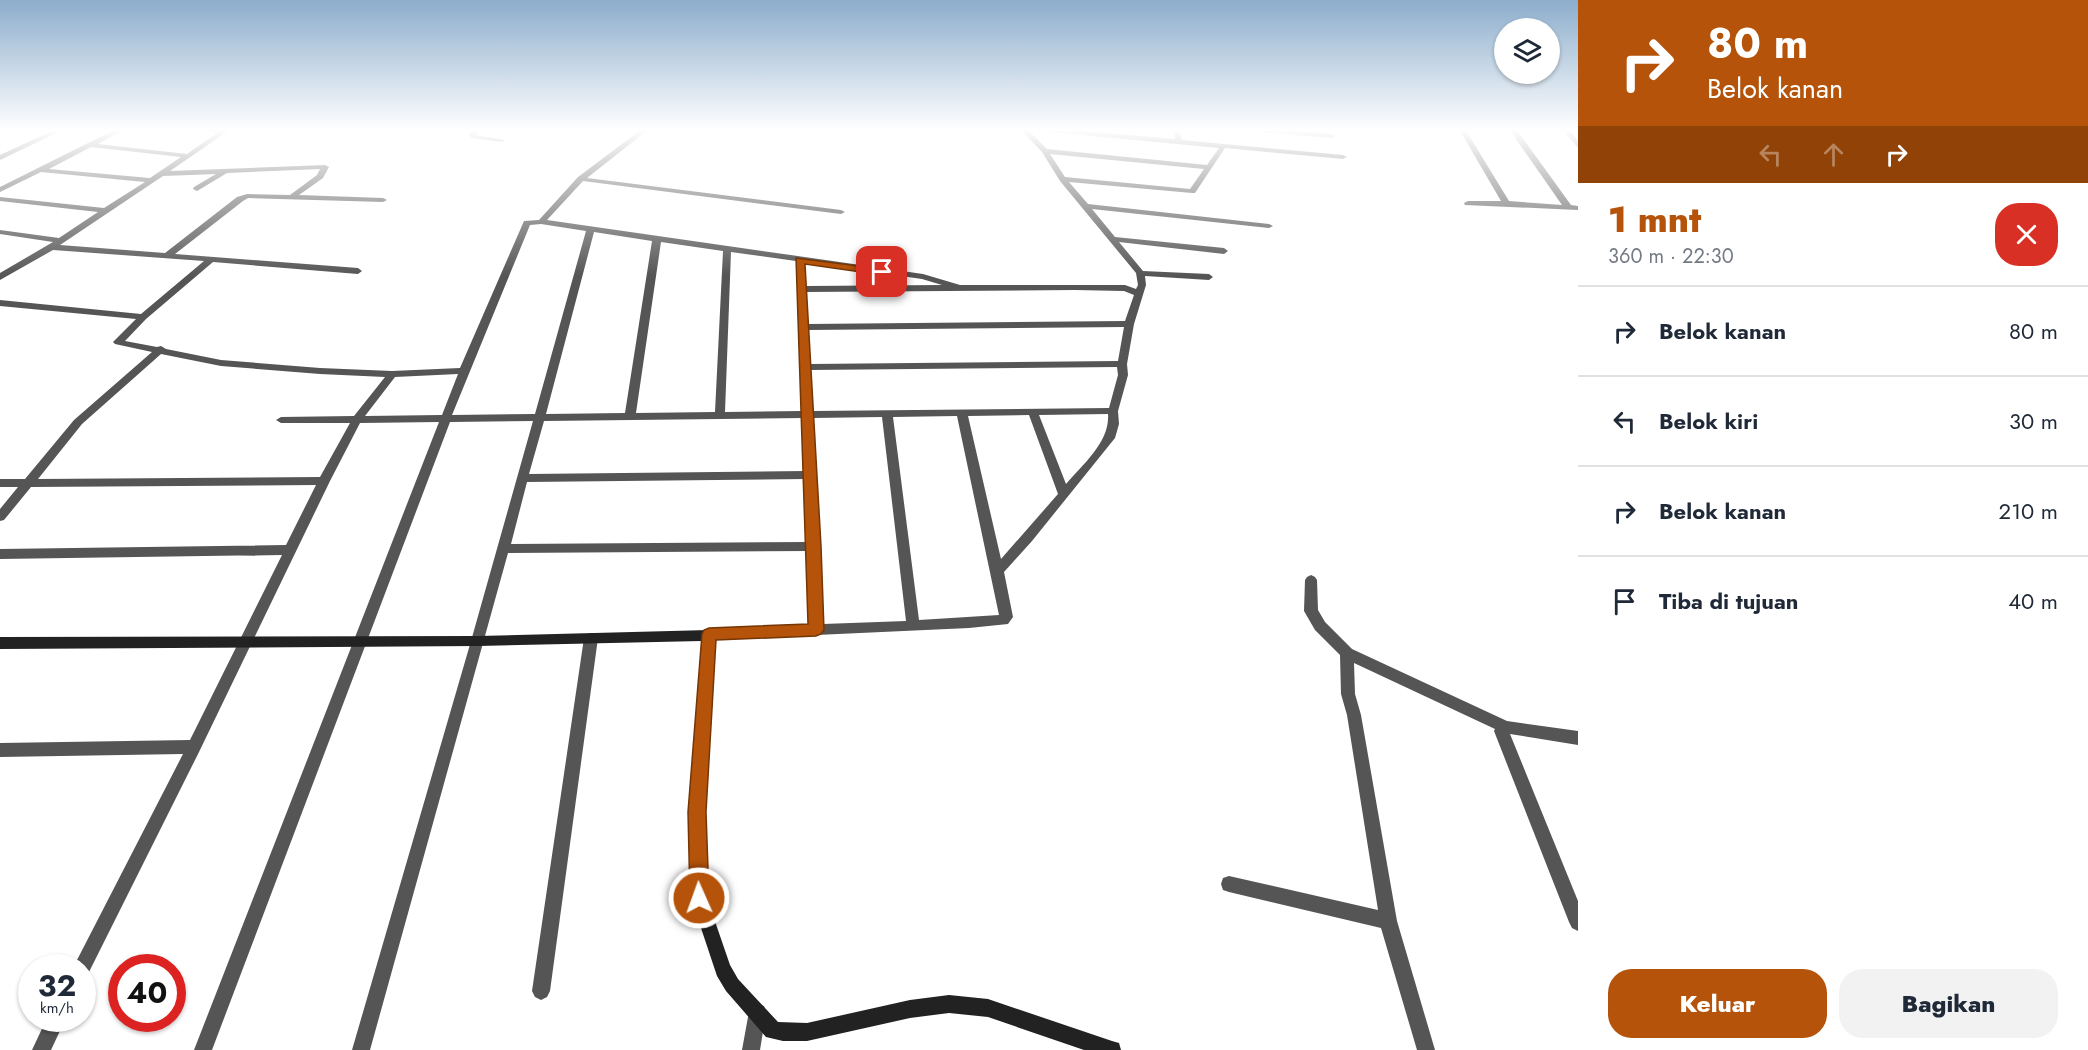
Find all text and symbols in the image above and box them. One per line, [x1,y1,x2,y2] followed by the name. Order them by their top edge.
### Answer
[1707,13,1808,74] text: 80 m
[1494,18,1560,84] map controls
[1494,18,1560,84] button: layers
[1608,24,1686,102] icon: right
[1707,69,1843,108] text: Belok kanan
[1754,138,1787,171] icon: left
[1817,138,1850,171] icon: ahead
[1880,138,1913,171] icon: right
[1608,193,1701,245] text: 1 mnt
[1995,203,2058,266] button: close
[1608,242,1734,271] text: 360 m · 22:30
[856,246,907,297] pin
[865,255,898,288] icon: arrive
[1608,315,1641,348] icon: right
[1659,315,1786,347] text: Belok kanan
[2009,315,2058,347] text: 80 m
[1608,405,1641,438] icon: left
[1659,405,1758,437] text: Belok kiri
[2009,405,2058,437] text: 30 m
[1608,495,1641,528] icon: right
[1659,495,1786,527] text: Belok kanan
[1999,495,2058,527] text: 210 m
[1608,585,1641,618] icon: arrive
[1659,585,1798,617] text: Tiba di tujuan
[2008,585,2058,617] text: 40 m
[667,866,731,930] position arrow
[108,954,186,1032] speed limit sign: 40
[38,964,76,1007] text: 32
[1608,969,1827,1038] button: Keluar
[1839,969,2058,1038] button: Bagikan
[40,997,74,1019] text: km/h

